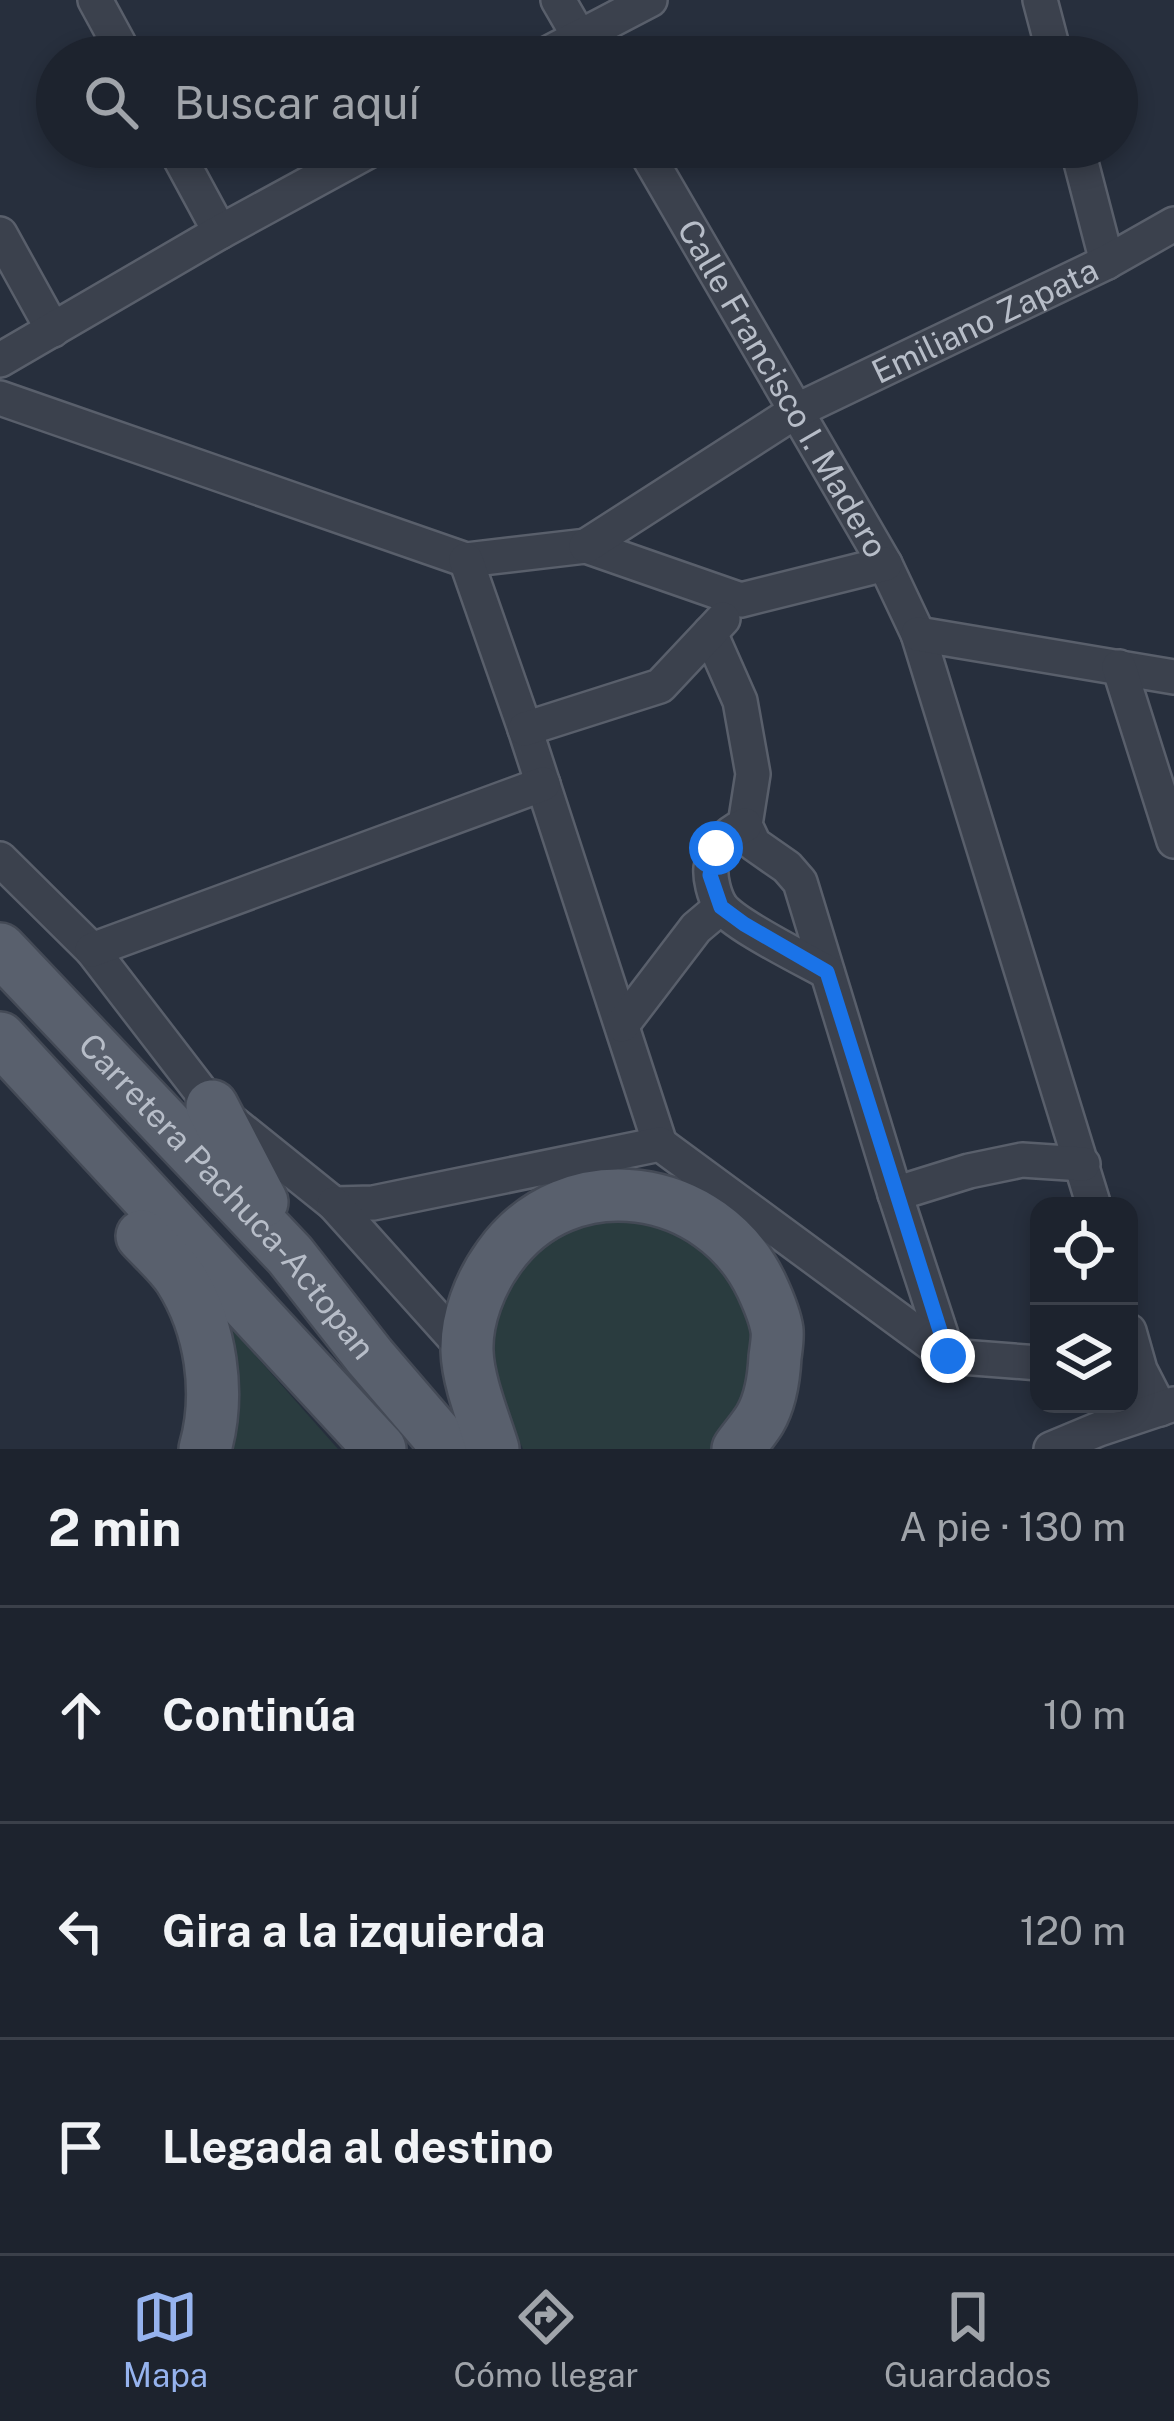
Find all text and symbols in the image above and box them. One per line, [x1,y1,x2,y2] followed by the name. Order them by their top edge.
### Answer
[36,36,1138,168] search box
[78,69,144,135] icon: search
[174,76,420,129] text: Buscar aquí
[670,213,896,564] street label: Calle Francisco I. Madero
[866,250,1104,391] street label: Emiliano Zapata
[689,821,743,875] route start
[71,1026,383,1366] street label: Carretera Pachuca-Actopan
[1030,1197,1138,1413] map controls
[1030,1197,1138,1305] button: locate
[1030,1305,1138,1413] button: layers
[921,1329,975,1383] route end
[48,1498,182,1557] text: 2 min
[899,1504,1126,1550] text: A pie · 130 m
[48,1682,114,1748] icon: ahead
[162,1688,356,1741] text: Continúa
[1043,1692,1126,1738] text: 10 m
[48,1898,114,1964] icon: left
[162,1904,545,1957] text: Gira a la izquierda
[1020,1908,1126,1954] text: 120 m
[48,2114,114,2180] icon: arrive
[162,2120,554,2173] text: Llegada al destino
[123,2284,208,2394] tab: Mapa
[454,2284,638,2394] tab: Cómo llegar
[884,2284,1051,2394] tab: Guardados

